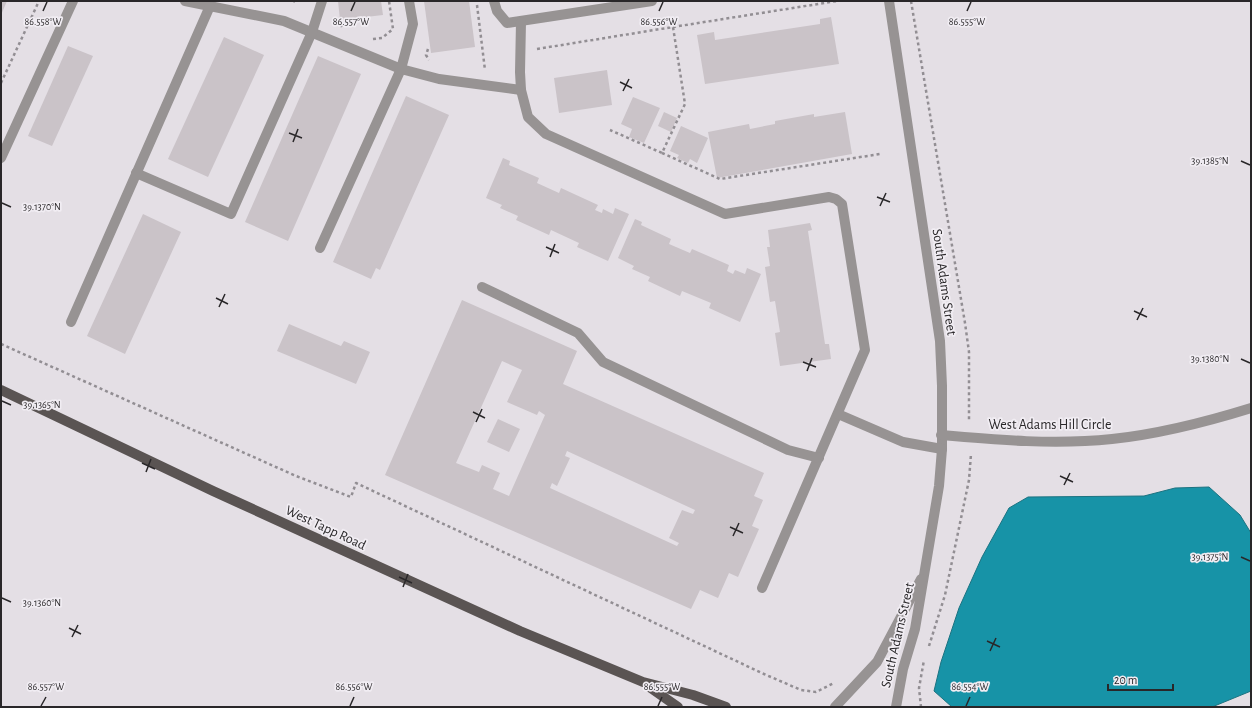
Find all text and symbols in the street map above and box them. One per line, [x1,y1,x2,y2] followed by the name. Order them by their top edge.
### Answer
[25,17,61,27] text: 86.558°W
[333,17,369,27] text: 86.557°W
[641,17,677,27] text: 86.556°W
[949,17,985,27] text: 86.555°W
[1191,156,1229,166] text: 39.1385°N
[23,202,61,212] text: 39.1370°N
[930,228,958,337] street label: South Adams Street
[1191,354,1229,364] text: 39.1380°N
[23,400,61,410] text: 39.1365°N
[988,418,1112,432] street label: West Adams Hill Circle
[283,503,368,553] street label: West Tapp Road
[1192,552,1228,562] text: 39.1375°N
[879,581,917,689] street label: South Adams Street
[23,598,61,608] text: 39.1360°N
[1108,666,1173,692] scale bar
[1114,674,1137,686] text: 20 m
[28,682,64,692] text: 86.557°W
[336,682,372,692] text: 86.556°W
[644,682,680,692] text: 86.555°W
[952,682,989,692] text: 86.554°W

